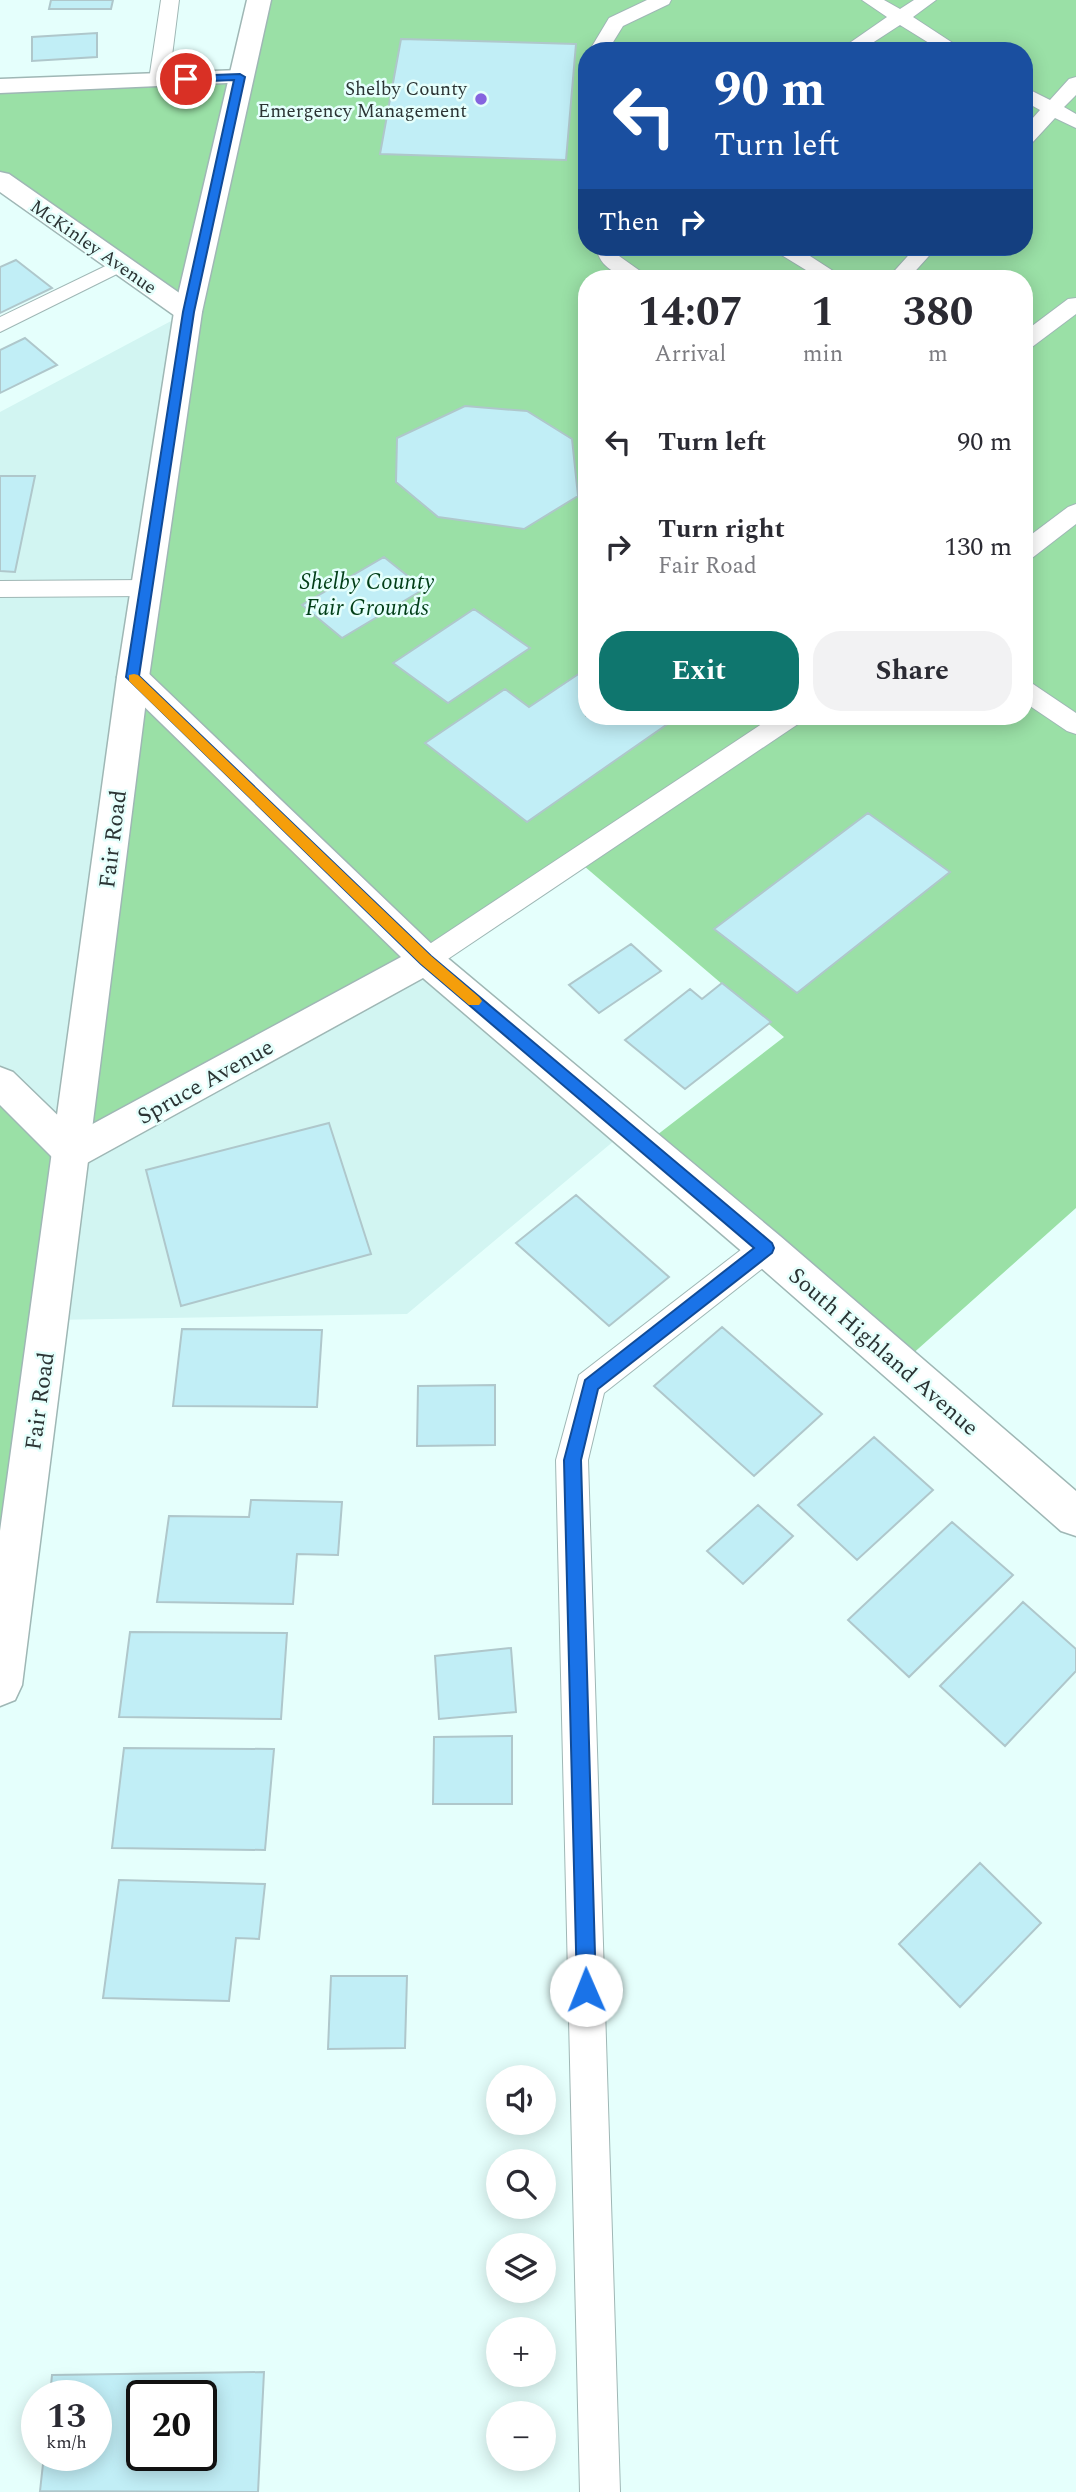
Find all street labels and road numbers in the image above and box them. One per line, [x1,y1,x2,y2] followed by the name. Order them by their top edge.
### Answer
[24,193,163,302] street label: McKinley Avenue
[90,788,137,890] street label: Fair Road
[131,1030,280,1134] street label: Spruce Avenue
[780,1259,986,1445] street label: South Highland Avenue
[16,1350,65,1453] street label: Fair Road

